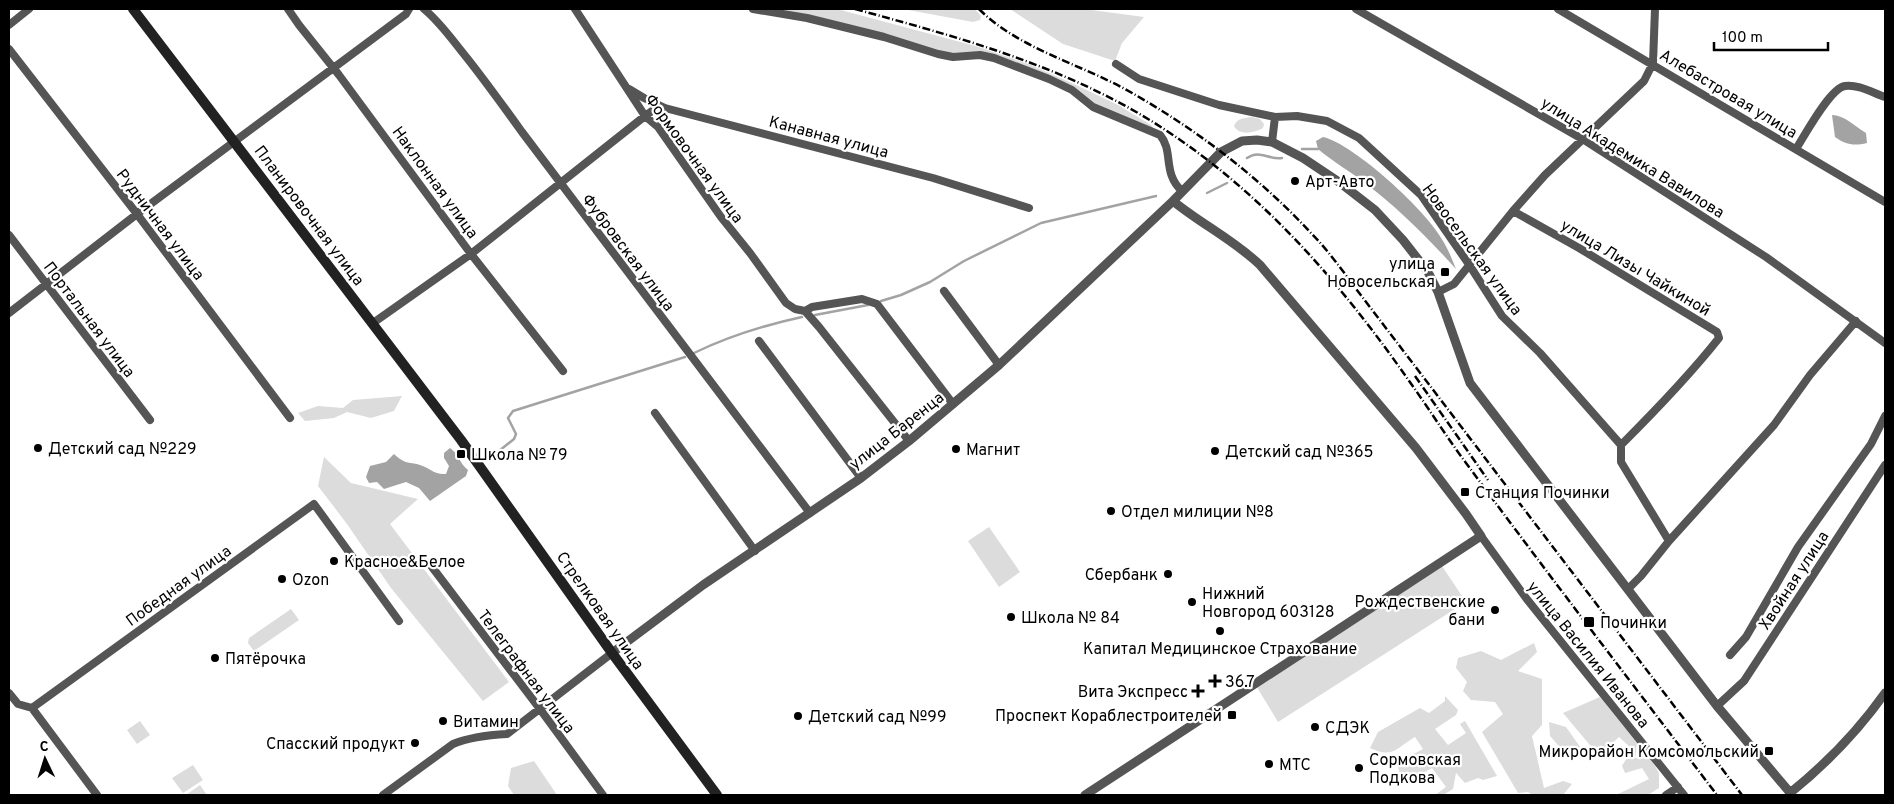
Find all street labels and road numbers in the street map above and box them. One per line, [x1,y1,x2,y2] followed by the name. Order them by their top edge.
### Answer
[1656,46,1800,144] street label: Алебастровая улица
[640,91,747,228] street label: Формовочная улица
[1536,94,1727,224] street label: улица Академика Вавилова
[767,112,890,163] street label: Канавная улица
[387,123,482,243] street label: Наклонная улица
[249,142,368,290] street label: Планировочная улица
[111,165,208,285] street label: Рудничная улица
[1417,180,1526,320] street label: Новосельская улица
[577,191,678,316] street label: Фубровская улица
[1556,216,1714,321] street label: улица Лизы Чайкиной
[38,258,139,382] street label: Портальная улица
[846,388,949,475] street label: улица Баренца
[1755,528,1834,634] street label: Хвойная улица
[123,542,236,632] street label: Победная улица
[551,548,648,674] street label: Стрелковая улица
[1522,578,1653,733] street label: улица Василия Иванова
[472,606,578,738] street label: Телеграфная улица

